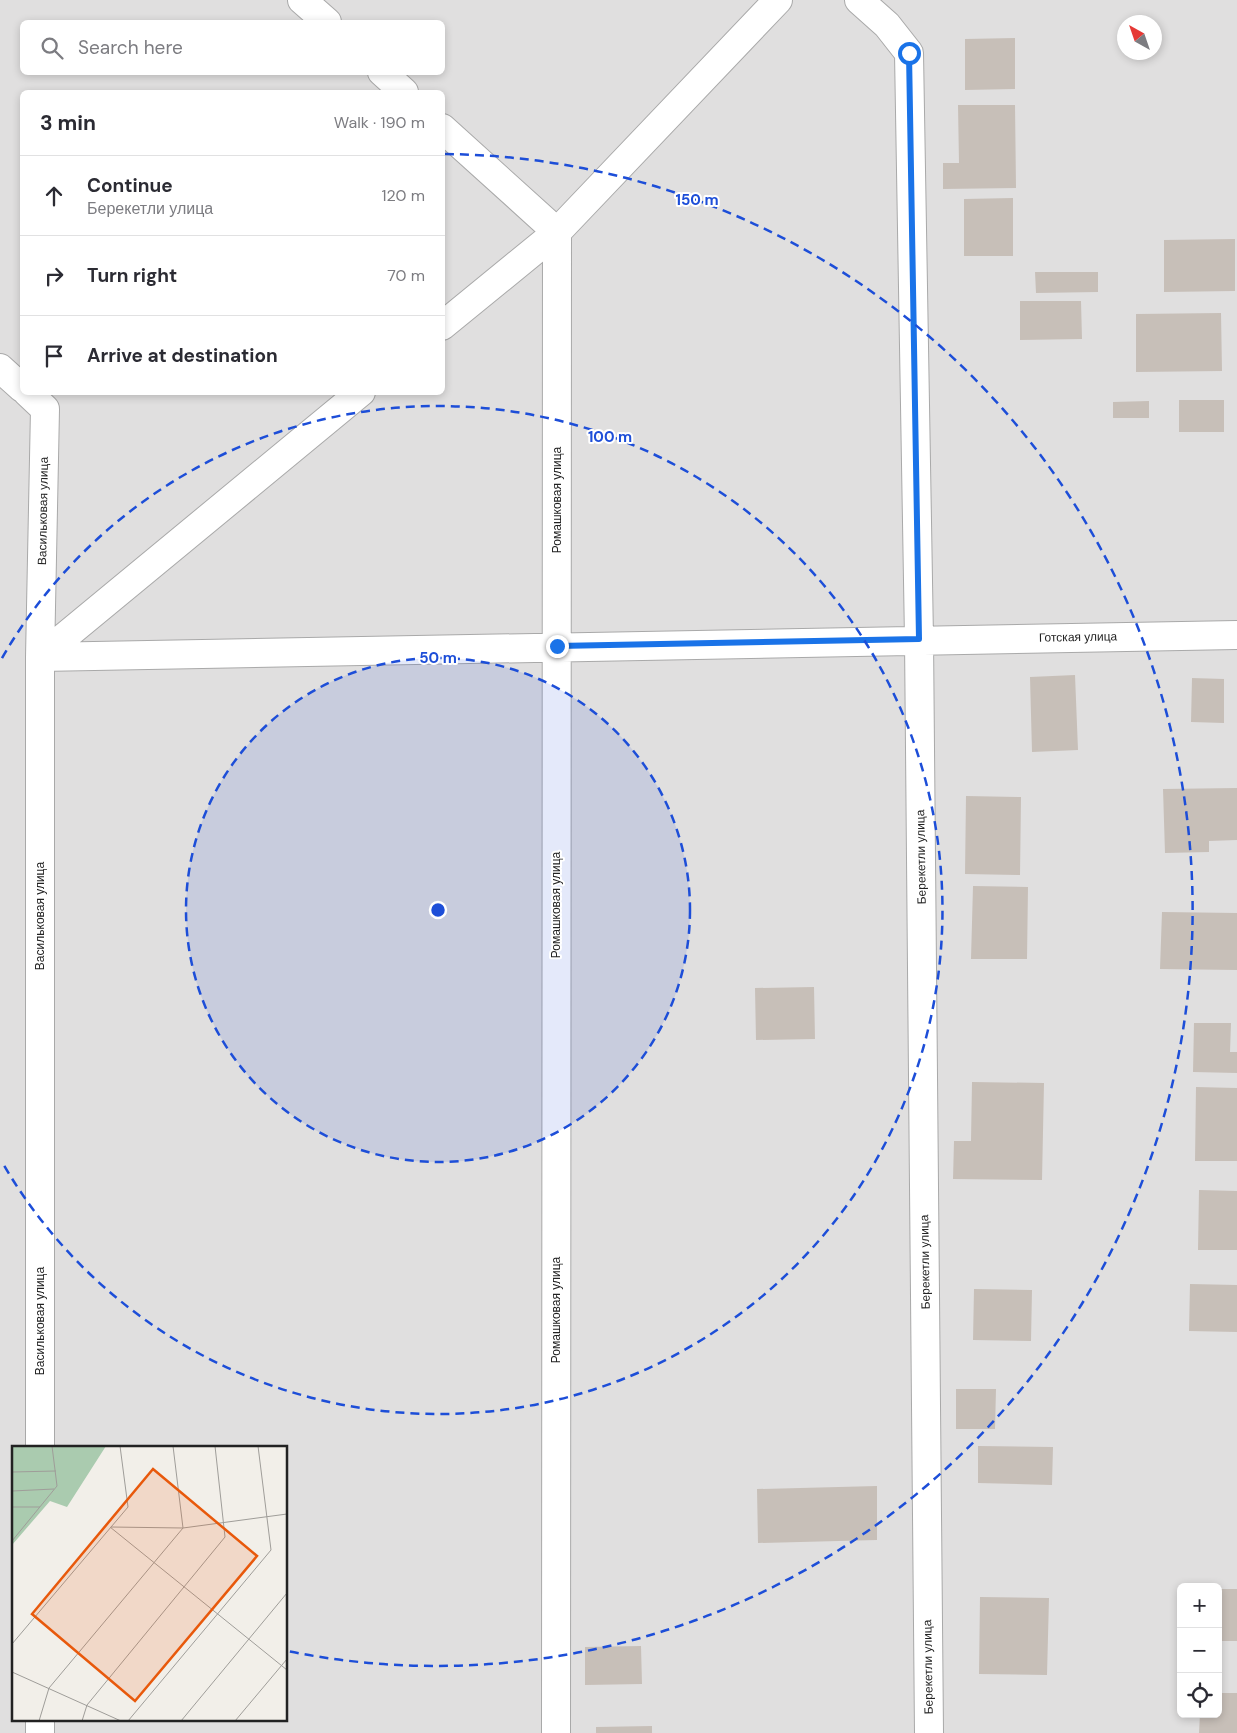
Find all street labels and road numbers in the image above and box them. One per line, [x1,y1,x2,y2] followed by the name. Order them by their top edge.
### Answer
[549,447,565,553] street label: Ромашковая улица
[34,456,52,565] street label: Васильковая улица
[1039,628,1118,646] street label: Готская улица
[912,809,930,904] street label: Берекетли улица
[548,852,564,958] street label: Ромашковая улица
[32,862,48,970] street label: Васильковая улица
[916,1214,934,1309] street label: Берекетли улица
[548,1257,564,1363] street label: Ромашковая улица
[32,1267,48,1375] street label: Васильковая улица
[919,1619,937,1714] street label: Берекетли улица

